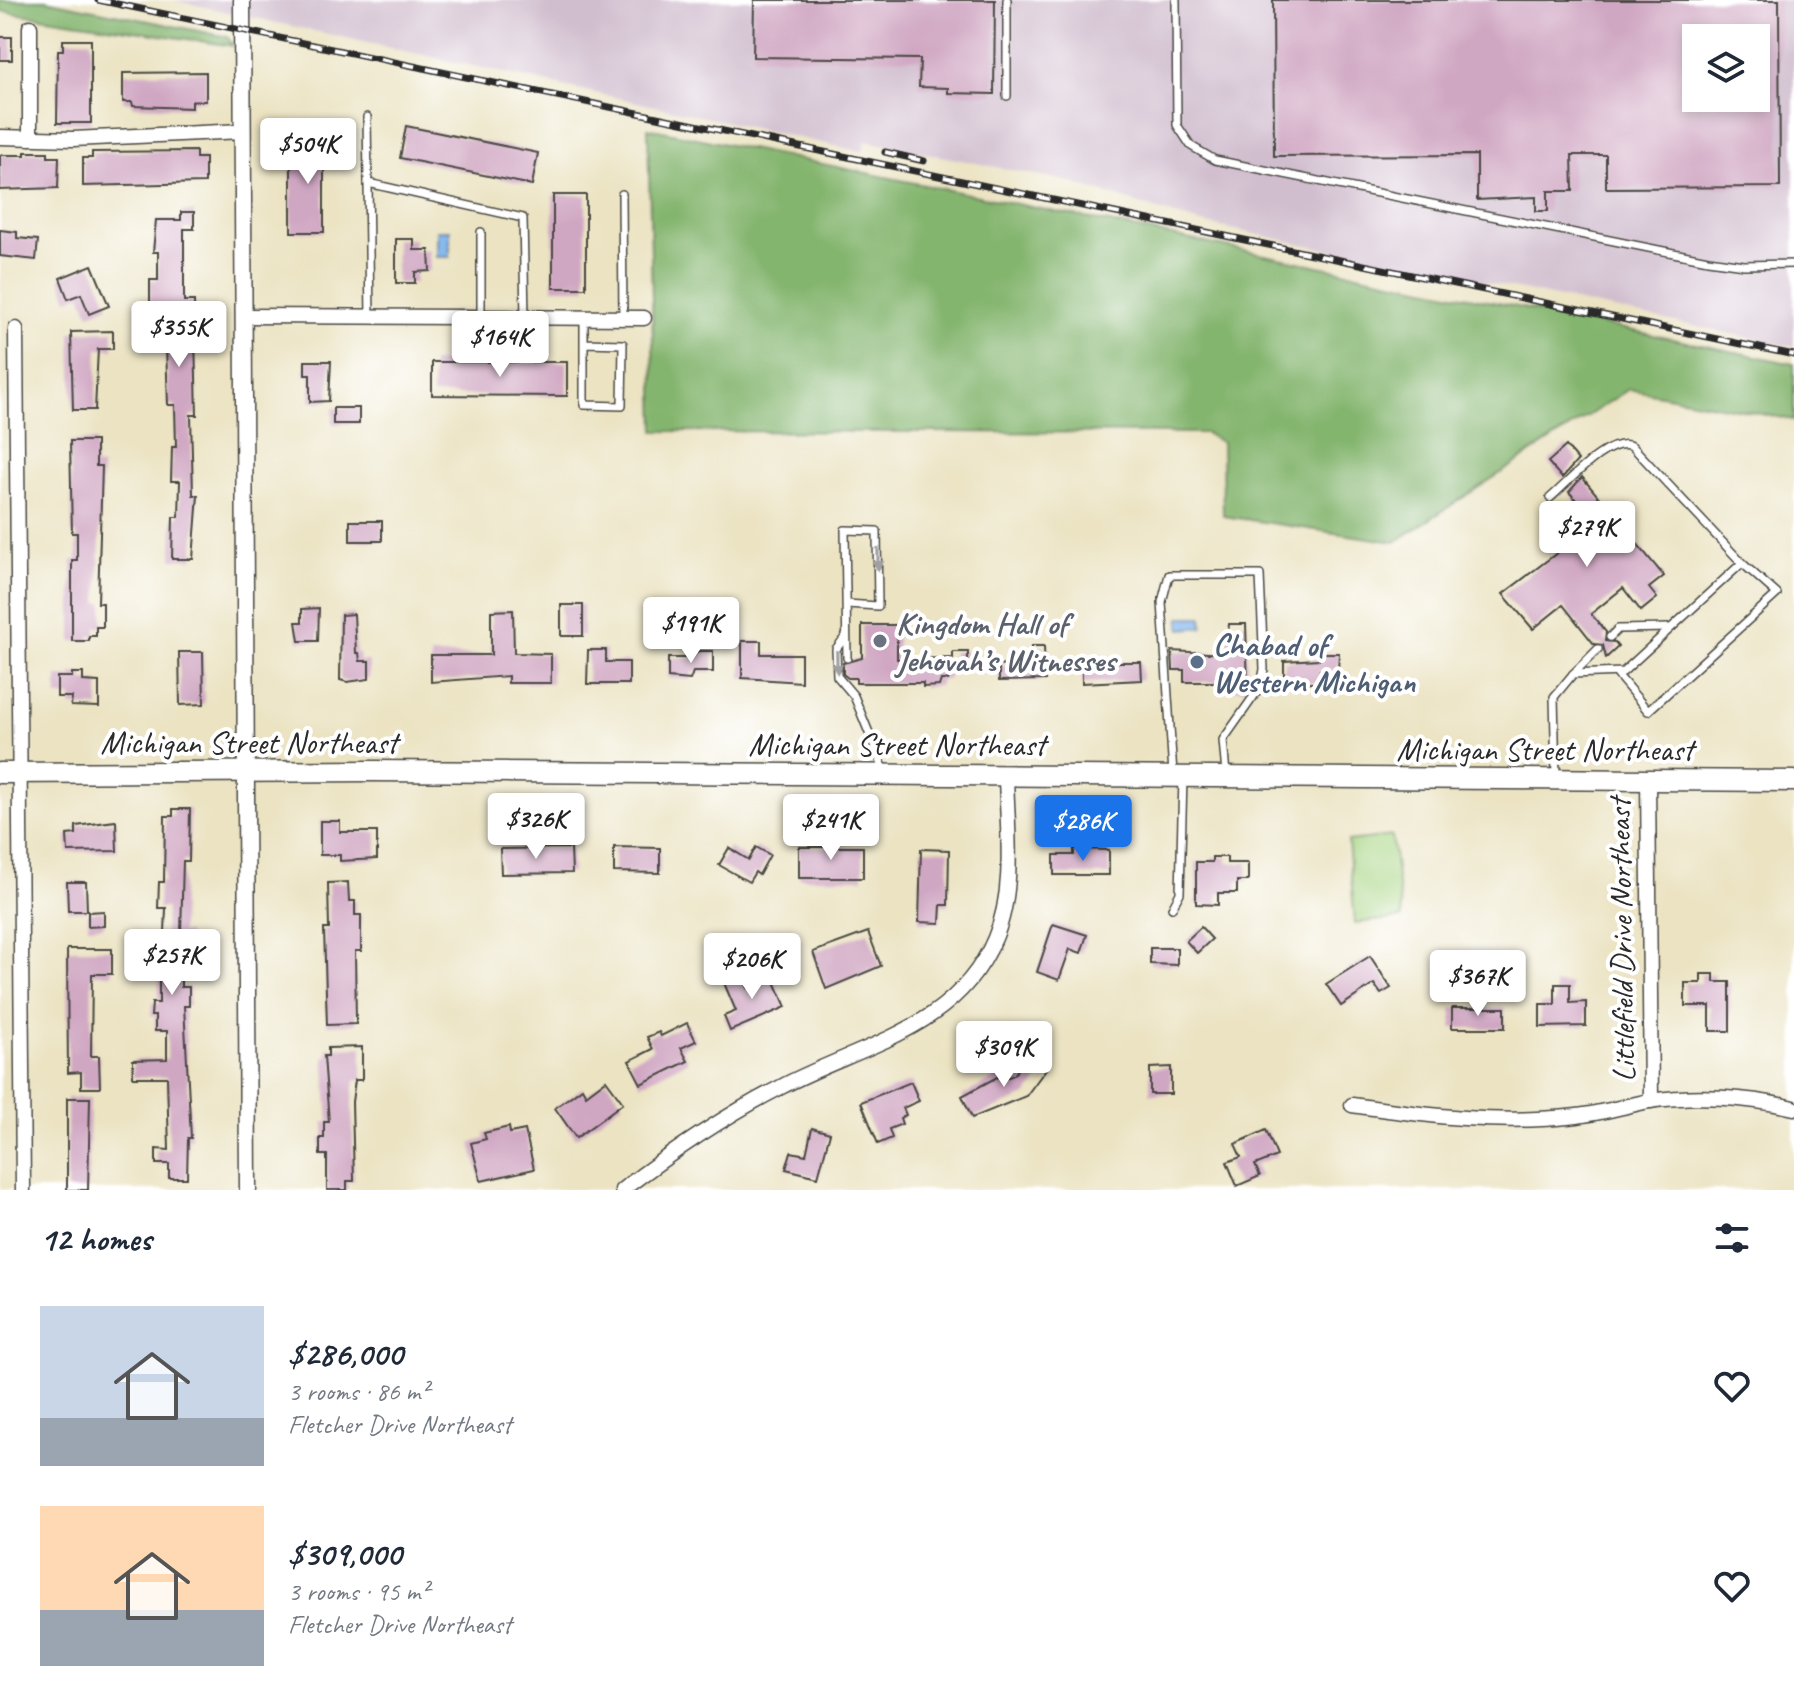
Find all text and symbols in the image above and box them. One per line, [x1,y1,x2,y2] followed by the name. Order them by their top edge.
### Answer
[1682,24,1770,112] map controls
[1682,24,1770,112] button: layers
[252,118,364,186] pin: $504K
[278,127,338,160] text: $504K
[123,301,235,369] pin: $355K
[149,310,209,343] text: $355K
[444,311,556,379] pin: $164K
[470,320,530,353] text: $164K
[1531,501,1643,569] pin: $279K
[1557,510,1617,543] text: $279K
[872,547,884,572] one-way arrow
[635,597,747,665] pin: $191K
[894,603,1118,681] place label: Kingdom Hall of Jehovah’s Witnesses
[661,606,721,639] text: $191K
[1213,624,1416,702] place label: Chabad of Western Michigan
[871,632,889,650] marker: Kingdom Hall of Jehovah’s Witnesses
[831,650,843,676] one-way arrow
[1188,653,1206,671] marker: Chabad of Western Michigan
[101,722,402,763] street label: Michigan Street Northeast
[749,724,1050,765] street label: Michigan Street Northeast
[1397,729,1698,770] street label: Michigan Street Northeast
[480,793,592,861] pin: $326K
[1598,793,1644,1082] street label: Littlefield Drive Northeast
[775,794,887,862] pin: $241K
[1027,795,1139,863] pin: $286K
[506,802,566,835] text: $326K
[801,803,861,836] text: $241K
[1053,804,1113,837] text: $286K
[116,929,228,997] pin: $257K
[696,933,808,1001] pin: $206K
[142,938,202,971] text: $257K
[722,942,782,975] text: $206K
[1422,950,1534,1018] pin: $367K
[1448,959,1508,992] text: $367K
[948,1021,1060,1089] pin: $309K
[974,1030,1034,1063] text: $309K
[1710,1216,1754,1260] icon: filters
[40,1217,151,1260] text: 12 homes
[288,1332,403,1375] text: $286,000
[104,1338,200,1434] icon: home
[1710,1364,1754,1408] icon: heart
[288,1375,429,1408] text: 3 rooms · 86 m²
[288,1408,511,1441] text: Fletcher Drive Northeast
[288,1532,401,1575] text: $309,000
[104,1538,200,1634] icon: home
[1710,1564,1754,1608] icon: heart
[288,1575,429,1608] text: 3 rooms · 95 m²
[288,1608,511,1641] text: Fletcher Drive Northeast

